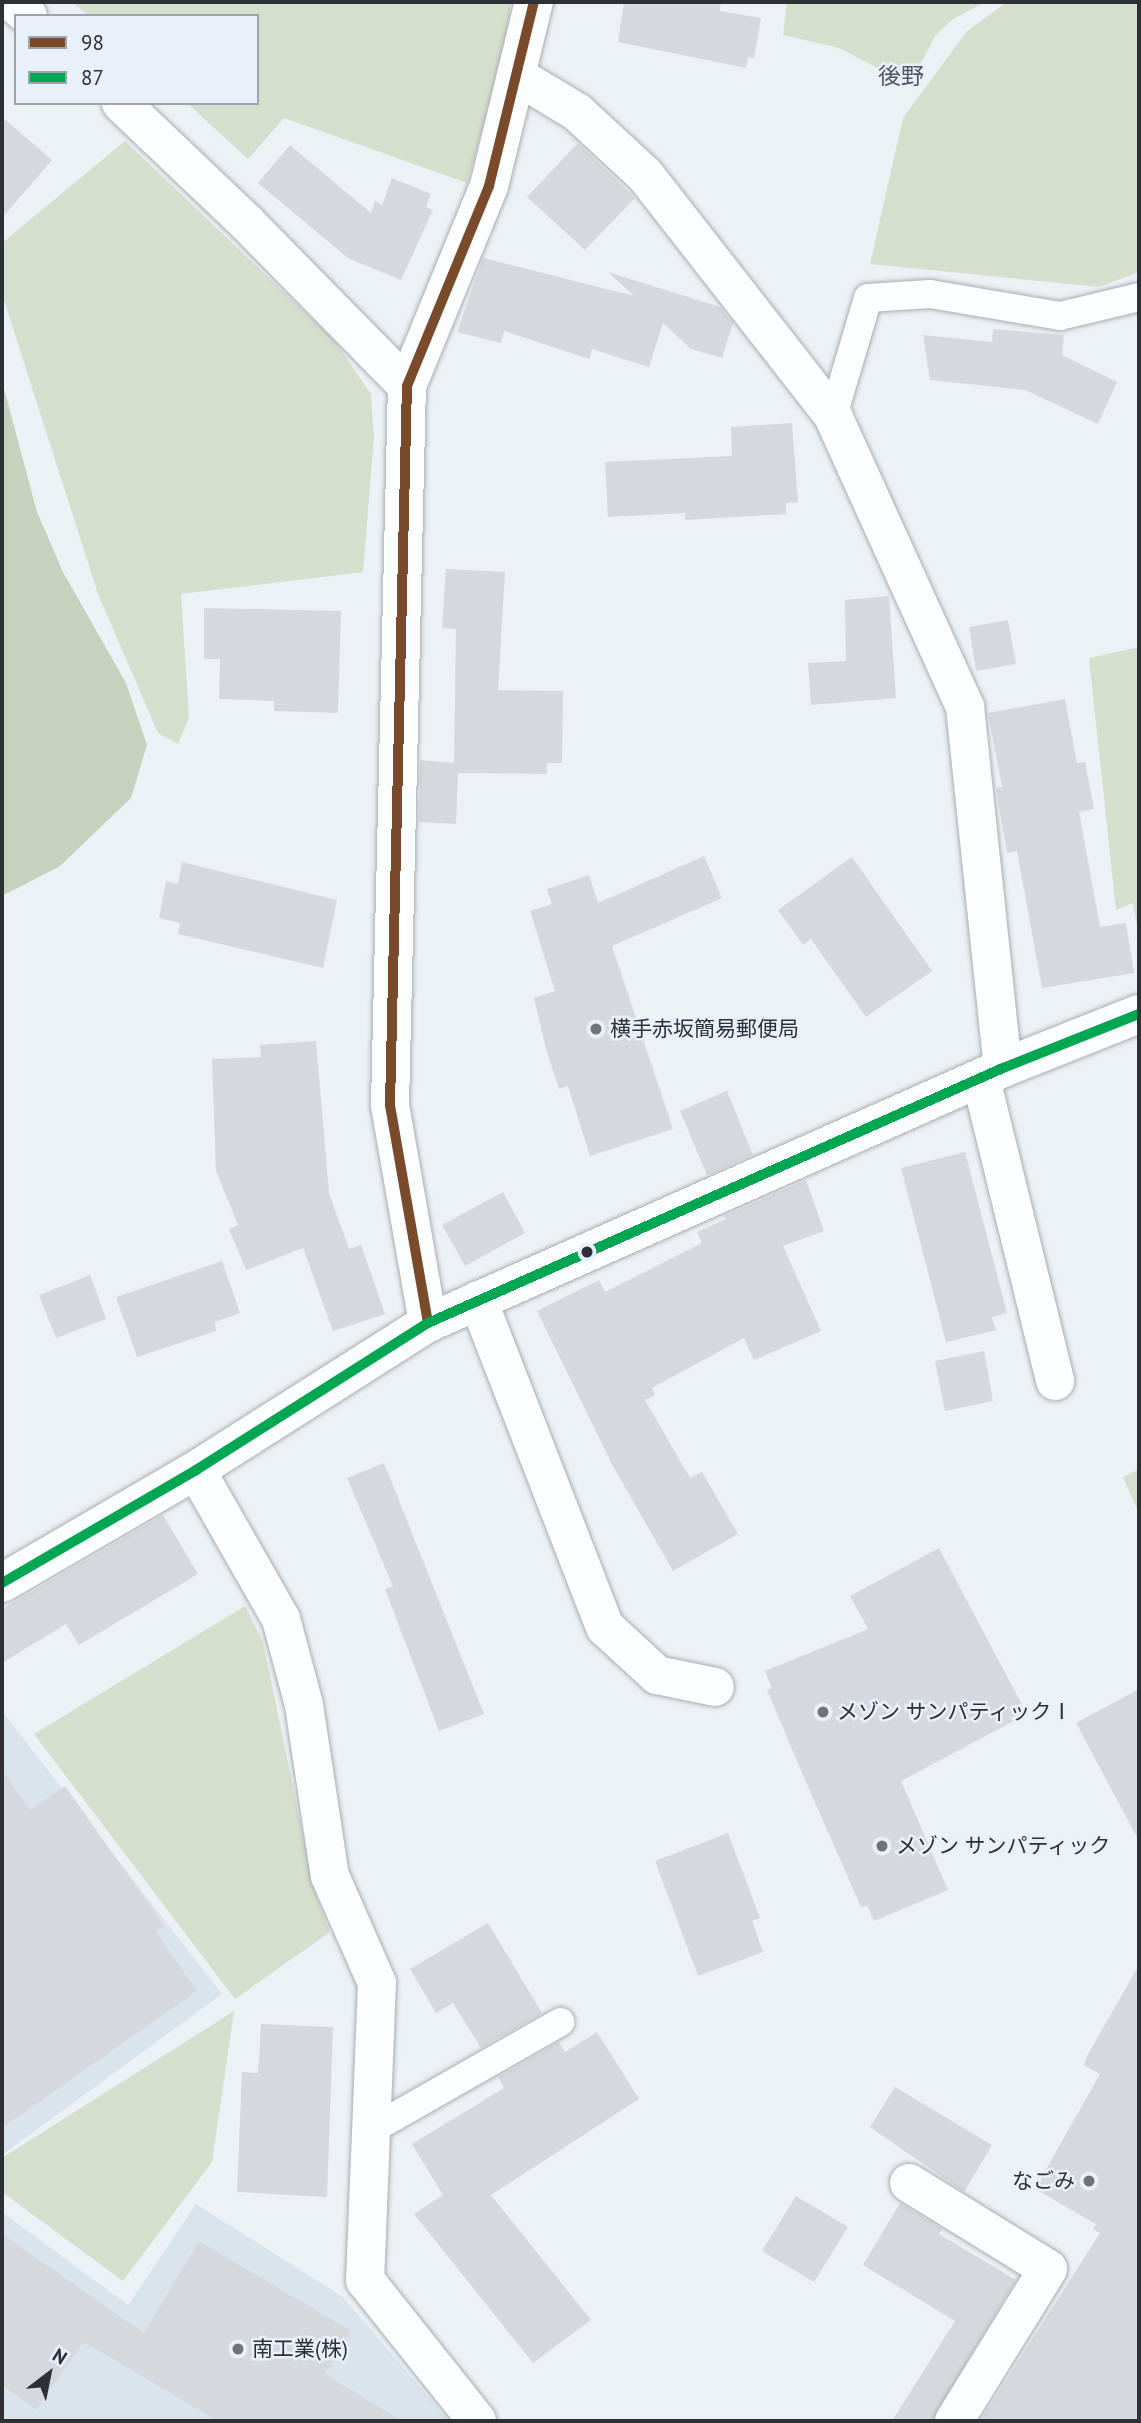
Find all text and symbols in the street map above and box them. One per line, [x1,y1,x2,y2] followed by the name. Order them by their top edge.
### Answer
[14,14,259,105] legend
[81,29,104,56] text: 98
[878,62,924,90] district label: 後野
[81,64,104,91] text: 87
[610,1016,799,1042] place label: 横手赤坂簡易郵便局
[588,1021,604,1037] marker: 横手赤坂簡易郵便局
[580,1245,594,1259] unlabelled marker
[837,1699,1074,1725] place label: メゾン サンパティックⅠ
[815,1704,831,1720] marker: メゾン サンパティックⅠ
[896,1833,1112,1859] place label: メゾン サンパティック
[874,1838,890,1854] marker: メゾン サンパティック
[1012,2168,1075,2194] place label: なごみ
[1081,2173,1097,2189] marker: なごみ
[252,2336,348,2362] place label: 南工業(株)
[14,2339,84,2409] north arrow
[230,2341,246,2357] marker: 南工業(株)
[48,2343,72,2370] text: N

